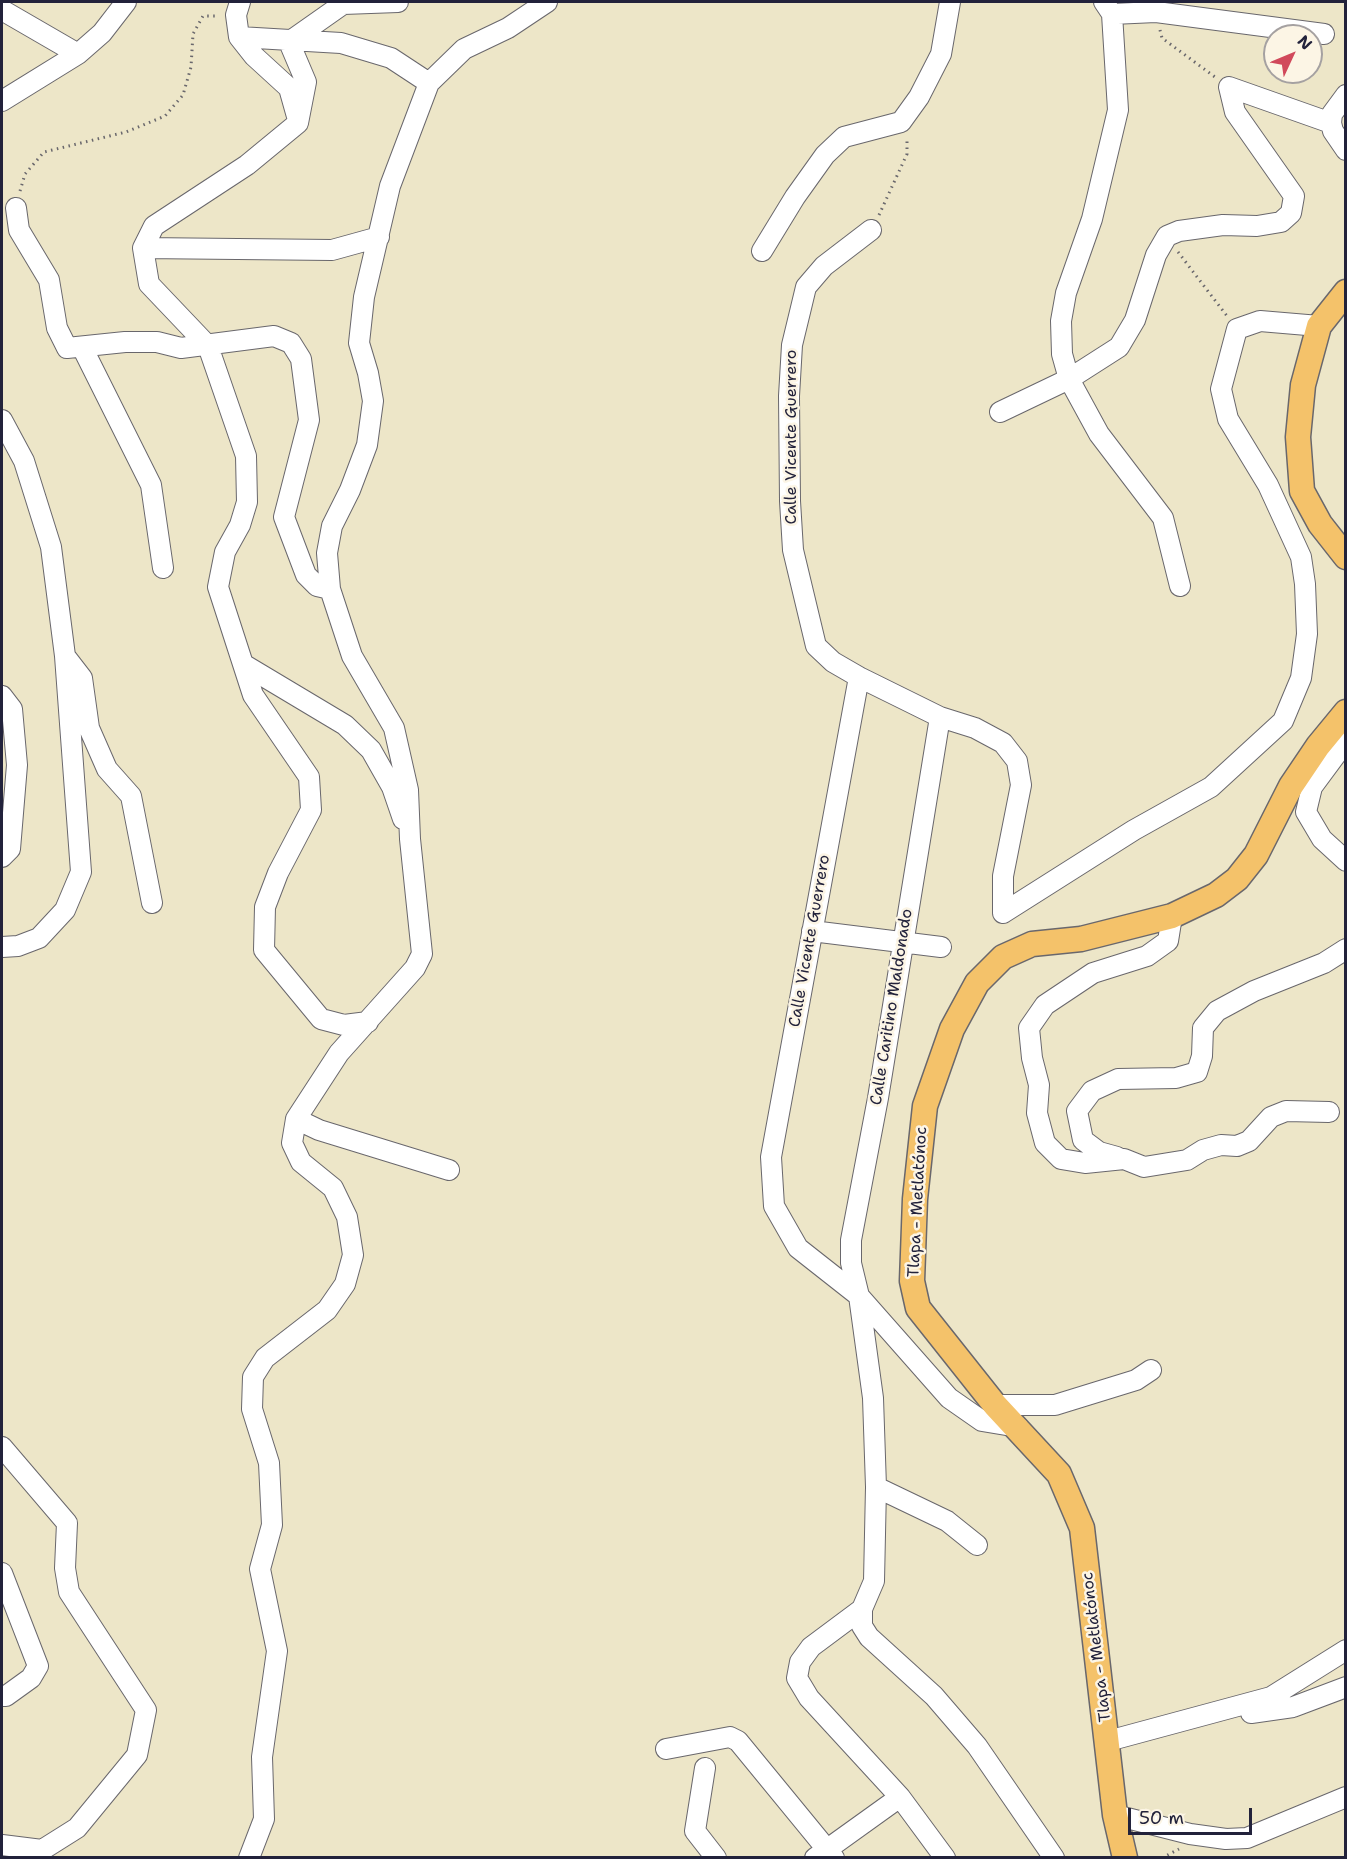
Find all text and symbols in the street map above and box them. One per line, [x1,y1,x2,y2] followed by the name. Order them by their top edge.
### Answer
[1263,24,1323,84] north arrow
[1293,31,1317,54] text: N
[782,350,802,524] street label: Calle Vicente Guerrero
[785,853,835,1029] street label: Calle Vicente Guerrero
[867,907,917,1107] street label: Calle Caritino Maldonado
[904,1126,932,1278] street label: Tlapa - Metlatónoc
[1078,1571,1116,1723] street label: Tlapa - Metlatónoc
[1131,1796,1256,1834] scale bar
[1139,1806,1184,1830] text: 50 m

